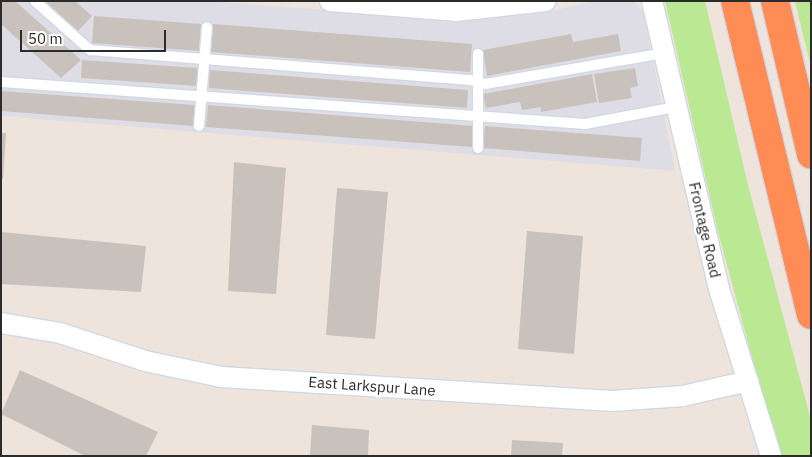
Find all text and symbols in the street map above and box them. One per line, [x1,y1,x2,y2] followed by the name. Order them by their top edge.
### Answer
[22,20,169,52] scale bar
[28,29,63,48] text: 50 m
[685,180,725,280] street label: Frontage Road
[308,373,436,399] street label: East Larkspur Lane

